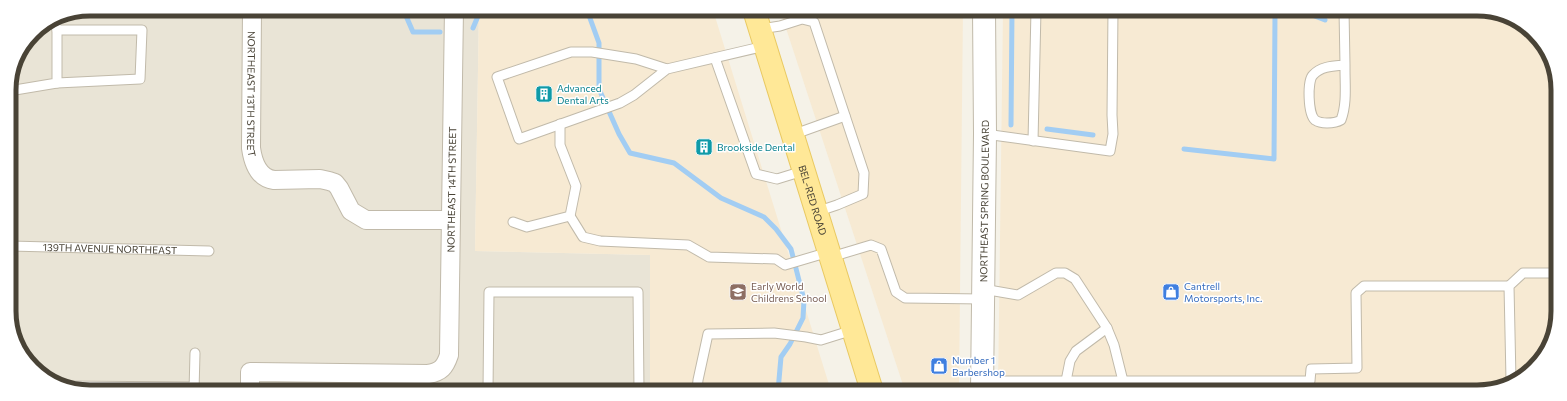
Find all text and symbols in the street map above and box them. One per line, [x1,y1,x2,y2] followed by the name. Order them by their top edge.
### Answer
[245,31,259,158] street label: NORTHEAST 13TH STREET
[557,82,609,106] place label: Advanced Dental Arts
[534,84,554,104] building icon: Advanced Dental Arts
[977,120,991,282] street label: NORTHEAST SPRING BOULEVARD
[444,126,458,252] street label: NORTHEAST 14TH STREET
[694,137,714,157] building icon: Brookside Dental
[717,141,795,153] place label: Brookside Dental
[796,163,829,237] street label: BEL-RED ROAD
[43,241,178,256] street label: 139TH AVENUE NORTHEAST
[751,280,827,304] place label: Early World Childrens School
[1184,280,1262,304] place label: Cantrell Motorsports, Inc.
[728,282,748,302] school or university icon: Early World Childrens School
[1161,282,1181,302] shop icon: Cantrell Motorsports, Inc.
[952,354,1005,378] place label: Number 1 Barbershop
[929,356,949,376] shop icon: Number 1 Barbershop

